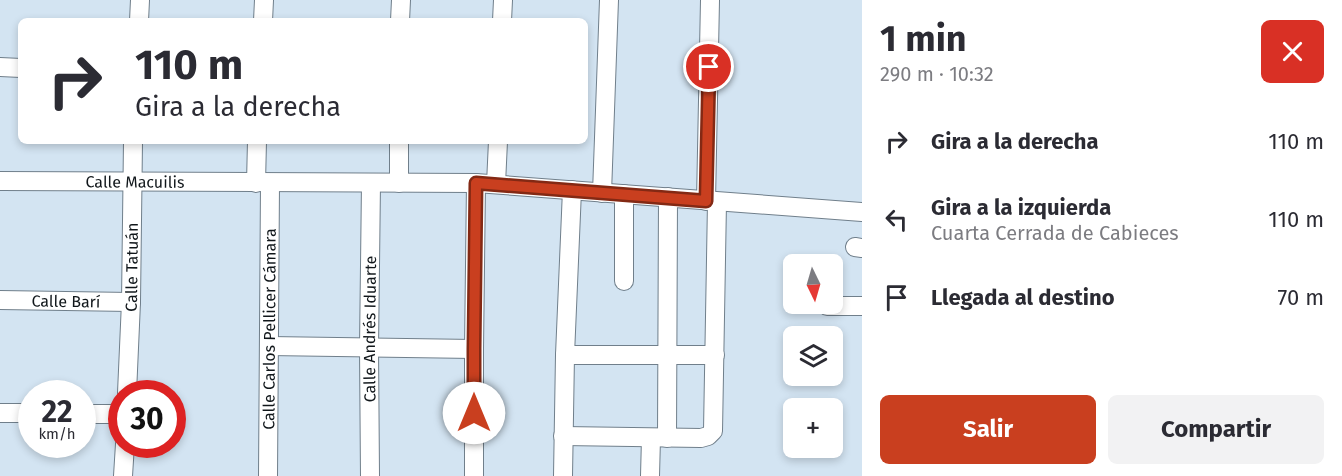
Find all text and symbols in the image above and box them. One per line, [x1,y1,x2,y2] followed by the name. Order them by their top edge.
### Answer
[880,17,967,61] text: 1 min
[1261,20,1324,83] button: close
[135,40,243,90] text: 110 m
[683,41,734,92] pin
[36,42,114,120] icon: right
[692,50,725,83] icon: arrive
[880,62,994,86] text: 290 m · 10:32
[135,91,341,123] text: Gira a la derecha
[880,125,913,158] icon: right
[931,128,1099,155] text: Gira a la derecha
[1268,128,1324,155] text: 110 m
[86,172,184,191] street label: Calle Macuilis
[931,194,1111,221] text: Gira a la izquierda
[880,203,913,236] icon: left
[1268,206,1324,233] text: 110 m
[931,221,1179,245] text: Cuarta Cerrada de Cabieces
[121,222,141,312] street label: Calle Tatuán
[259,228,279,430] street label: Calle Carlos Pellicer Cámara
[783,254,843,314] north arrow
[783,254,843,458] map controls
[359,256,380,402] street label: Calle Andrés Iduarte
[880,281,913,314] icon: arrive
[931,284,1115,311] text: Llegada al destino
[1278,284,1324,311] text: 70 m
[31,291,101,311] street label: Calle Barí
[783,326,843,386] button: layers
[108,380,186,458] speed limit sign: 30
[442,381,506,445] position arrow
[41,394,73,430] text: 22
[880,395,1096,464] button: Salir
[1108,395,1324,464] button: Compartir
[783,398,843,458] button: +
[38,425,76,443] text: km/h

